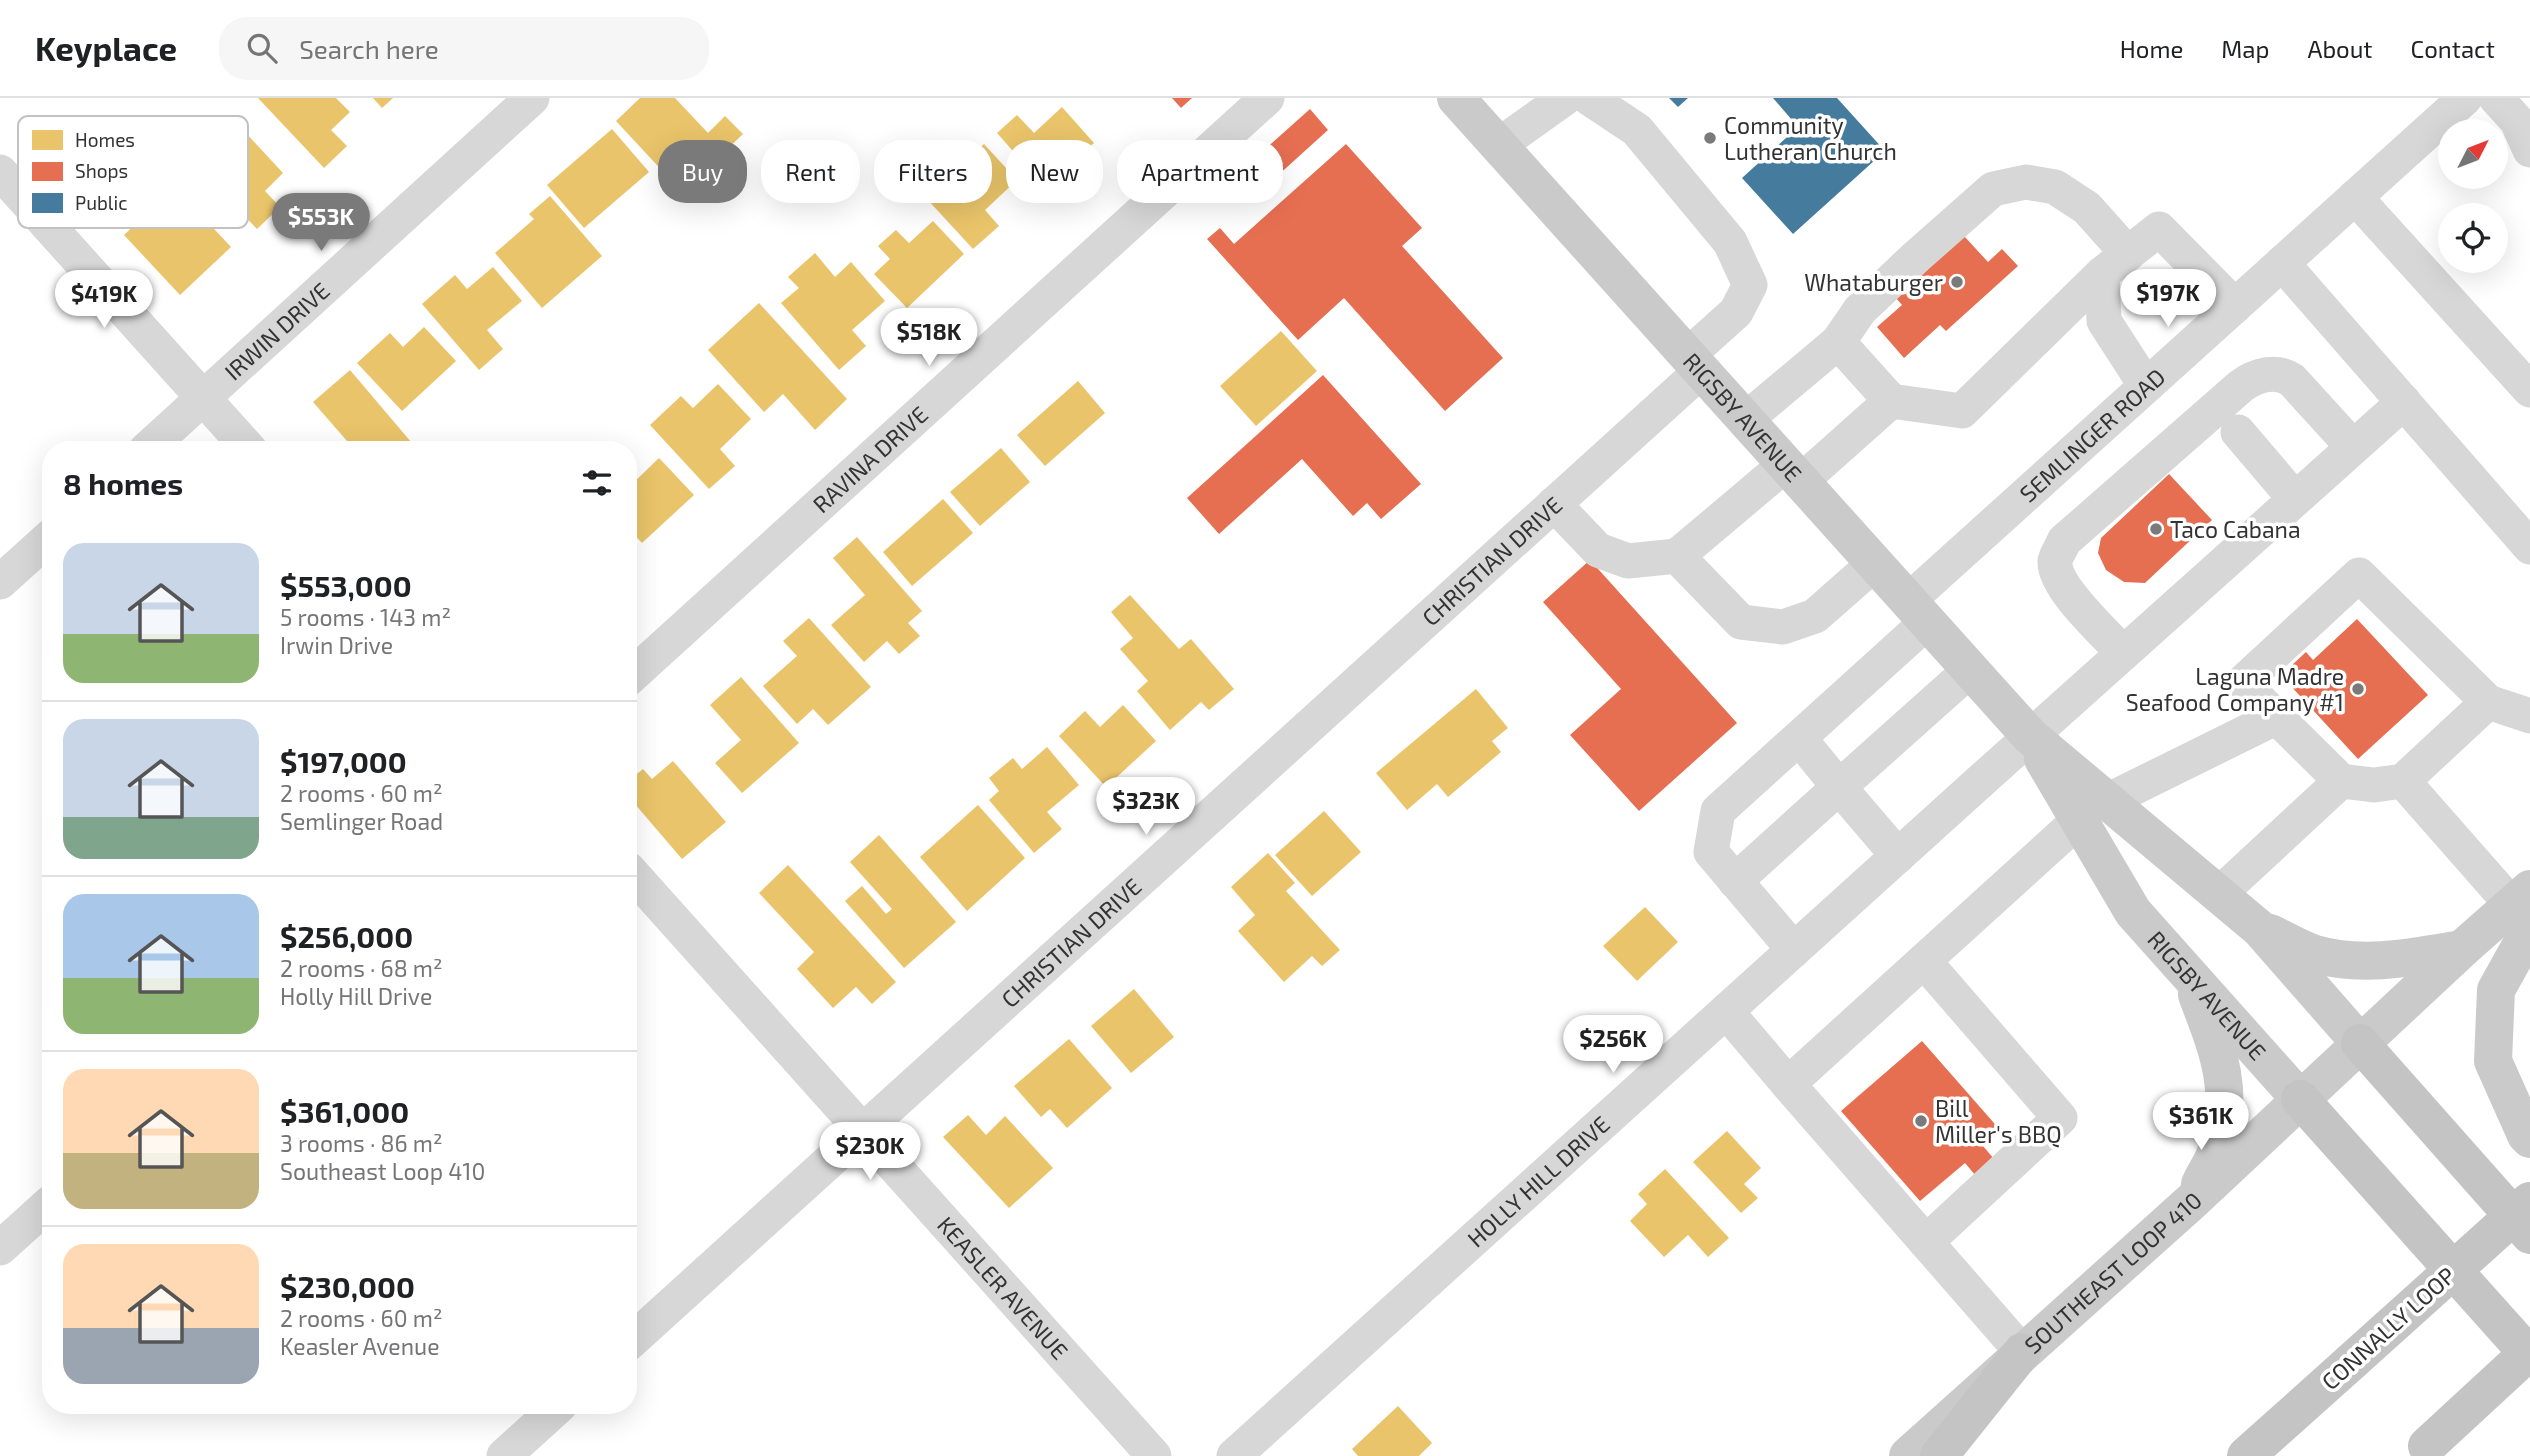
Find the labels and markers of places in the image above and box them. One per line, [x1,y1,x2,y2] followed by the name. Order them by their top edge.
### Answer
[1724,111,1897,165] place label: Community Lutheran Church
[1702,130,1718,146] marker: Community Lutheran Church
[272,194,370,253] pin: $553K
[1804,268,1943,296] place label: Whataburger
[2119,270,2217,329] pin: $197K
[55,271,153,330] pin: $419K
[1949,274,1965,290] marker: Whataburger
[880,308,978,368] pin: $518K
[2170,515,2301,543] place label: Taco Cabana
[2148,521,2164,537] marker: Taco Cabana
[2126,662,2344,716] place label: Laguna Madre Seafood Company #1
[2350,681,2366,697] marker: Laguna Madre Seafood Company #1
[1097,778,1195,837] pin: $323K
[1564,1016,1662,1075] pin: $256K
[2152,1093,2250,1152] pin: $361K
[1935,1094,2062,1148] place label: Bill Miller's BBQ
[1913,1113,1929,1129] marker: Bill Miller's BBQ
[821,1122,919,1182] pin: $230K

